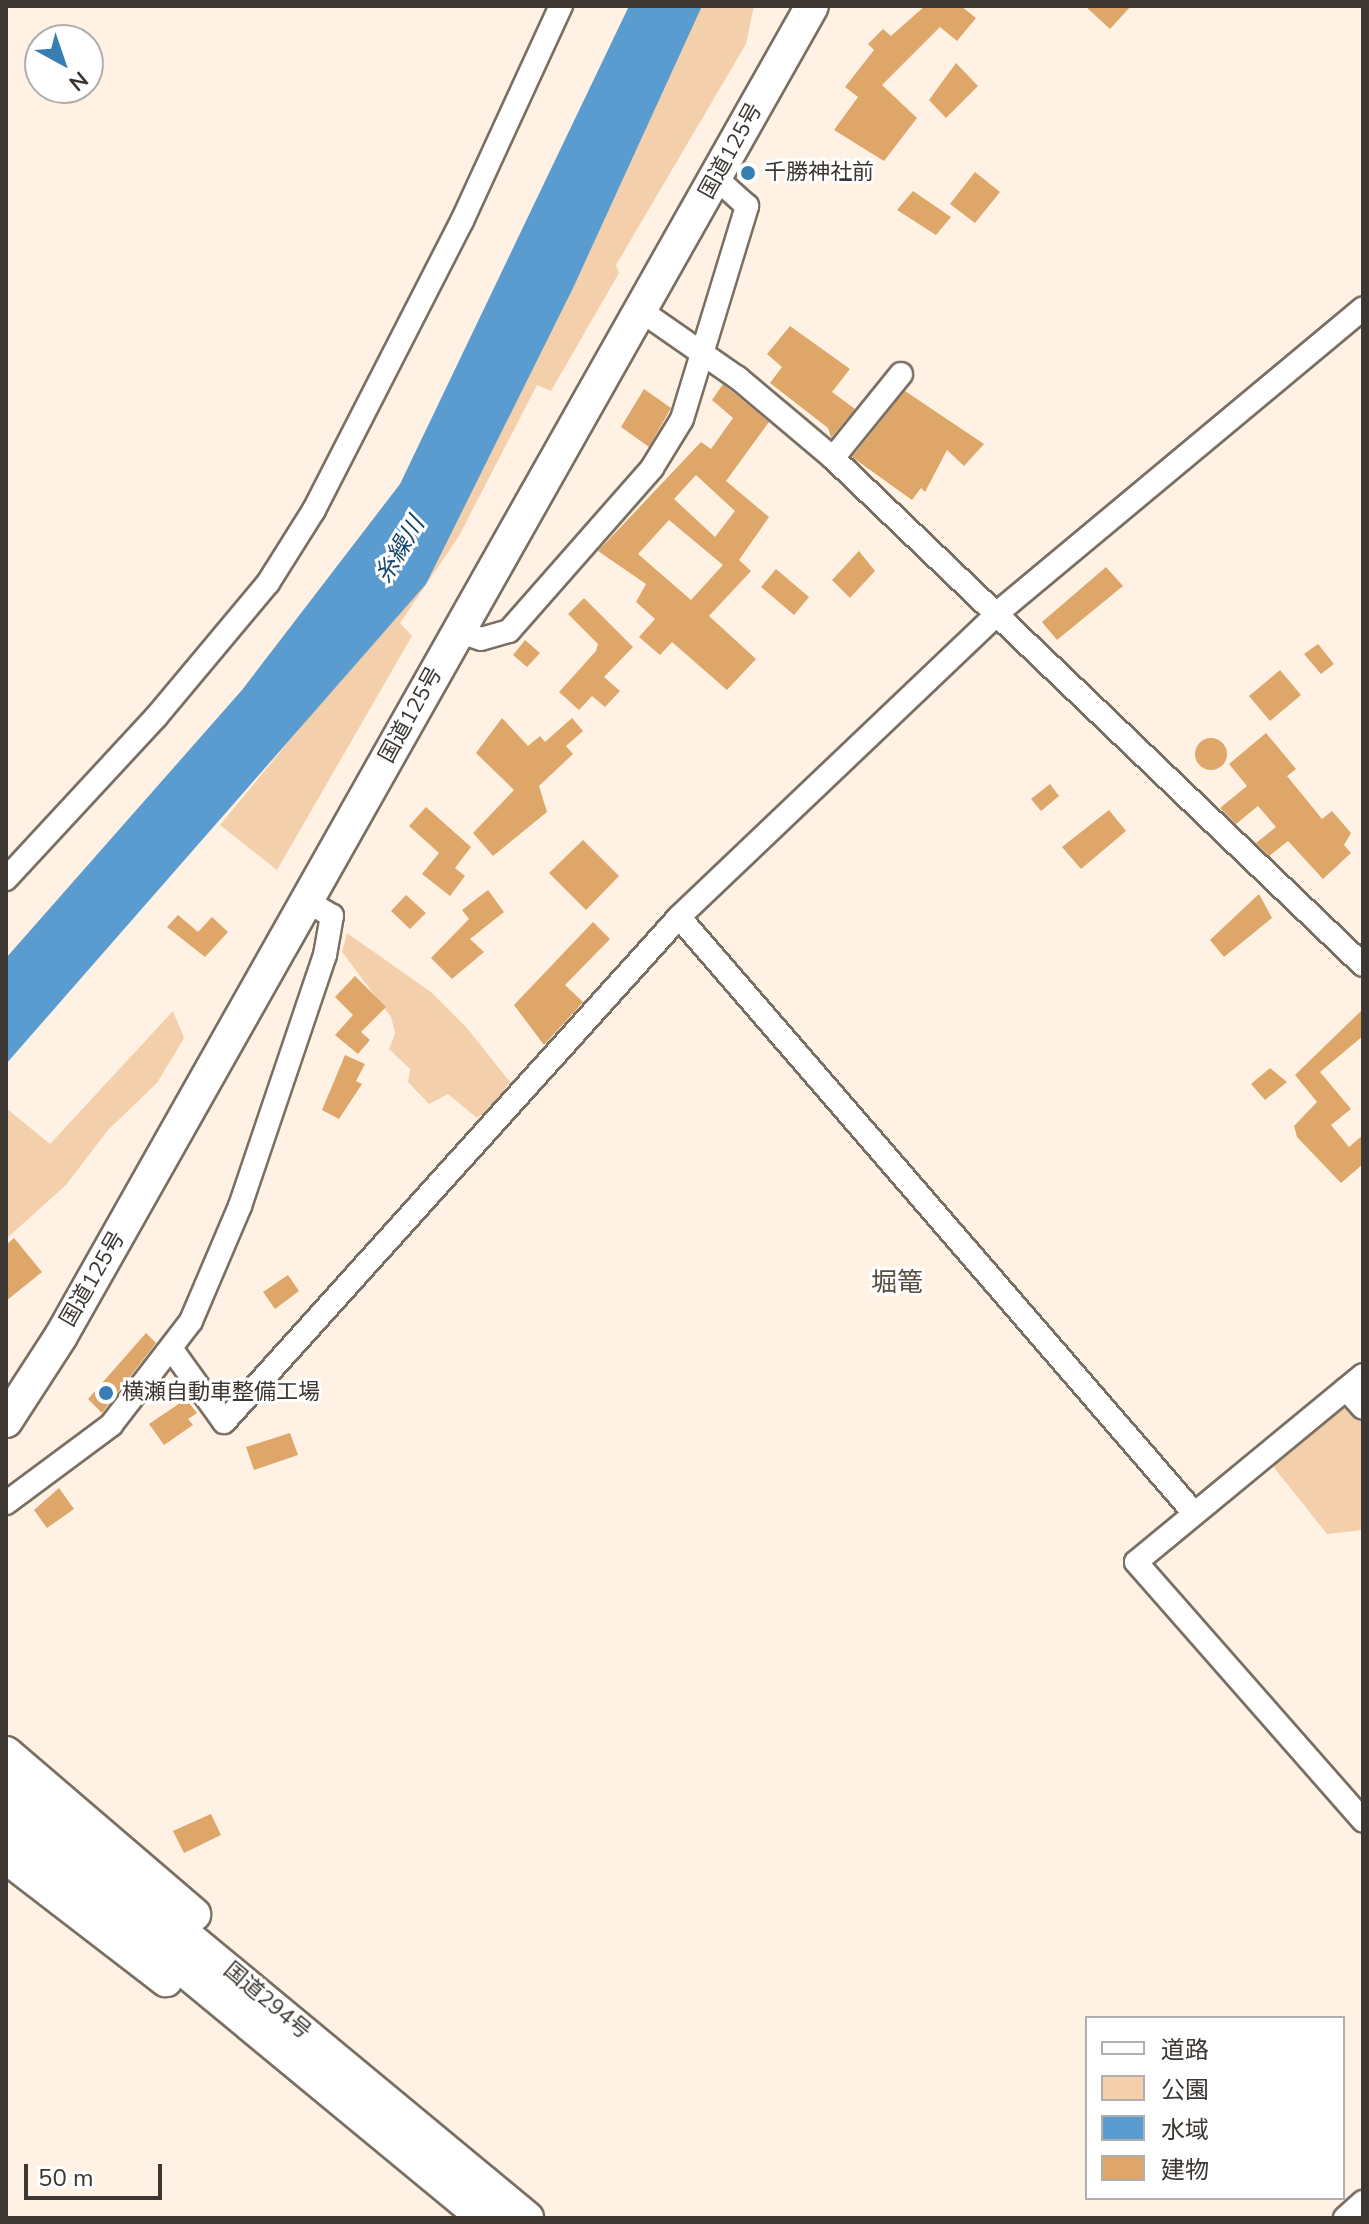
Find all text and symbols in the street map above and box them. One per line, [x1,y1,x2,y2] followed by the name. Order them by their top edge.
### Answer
[24,24,104,104] north arrow
[62,64,94,98] text: N
[694,98,768,204] street label: 国道125号
[764,160,874,186] place label: 千勝神社前
[739,164,757,182] marker: 千勝神社前
[369,512,431,588] water label: 糸繰川
[374,662,448,768] street label: 国道125号
[55,1227,131,1331] street label: 国道125号
[871,1267,923,1299] district label: 堀篭
[122,1380,320,1406] place label: 横瀬自動車整備工場
[97,1384,115,1402] marker: 横瀬自動車整備工場
[218,1957,316,2045] street label: 国道294号
[1085,2016,1345,2200] legend
[1161,2034,1209,2066] text: 道路
[1161,2074,1209,2106] text: 公園
[1161,2114,1209,2146] text: 水域
[28,2148,166,2198] scale bar
[1161,2154,1209,2186] text: 建物
[38,2162,94,2194] text: 50 m

